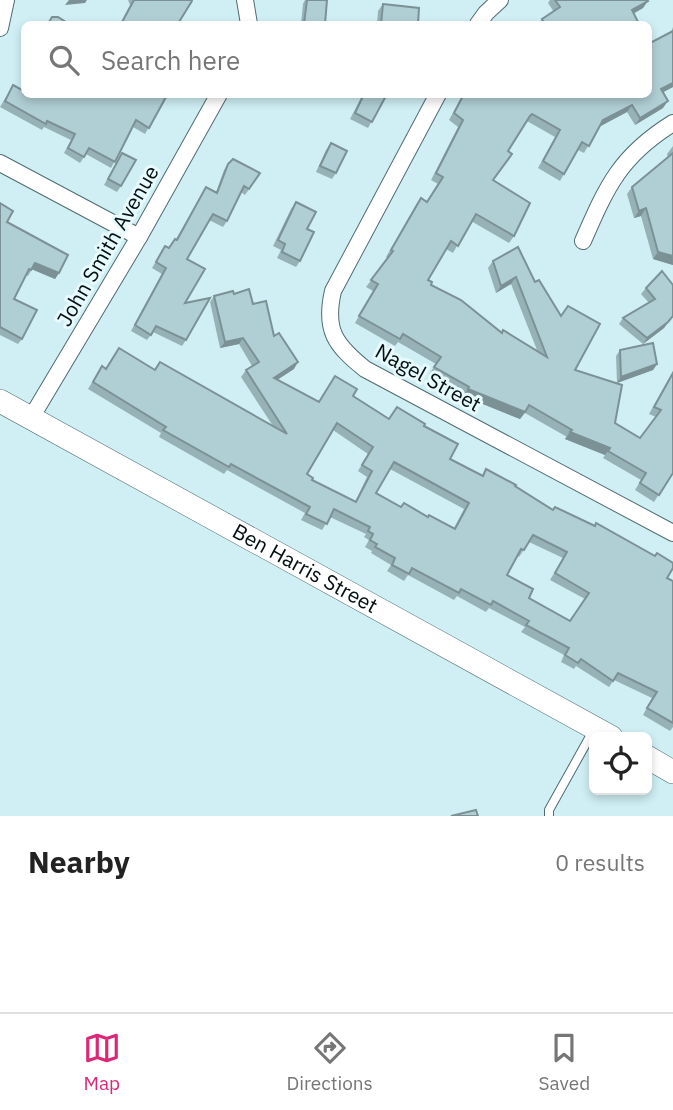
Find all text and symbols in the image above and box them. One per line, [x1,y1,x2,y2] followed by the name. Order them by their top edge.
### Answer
[21,21,652,98] search box
[45,41,83,79] icon: search
[101,43,240,77] text: Search here
[50,160,165,331] street label: John Smith Avenue
[371,337,486,418] street label: Nagel Street
[228,517,383,619] street label: Ben Harris Street
[589,732,652,795] map controls
[589,732,652,795] button: locate
[28,842,130,881] text: Nearby
[555,847,645,877] text: 0 results
[83,1029,121,1095] tab: Map
[286,1029,373,1095] tab: Directions
[539,1029,590,1095] tab: Saved

